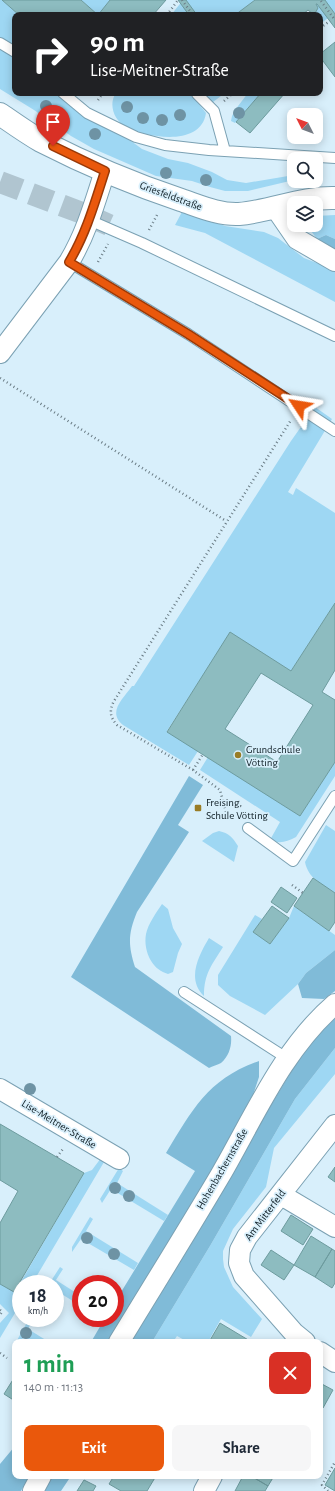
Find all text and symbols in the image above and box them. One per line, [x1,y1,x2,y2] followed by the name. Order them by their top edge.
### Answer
[24,28,76,80] icon: right
[90,29,145,57] text: 90 m
[90,62,229,80] text: Lise-Meitner-Straße
[36,105,70,146] pin
[287,108,323,144] north arrow
[287,108,323,232] map controls
[42,111,64,133] icon: arrive
[287,152,323,188] button: search
[138,180,204,212] street label: Griesfeldstraße
[287,196,323,232] button: layers
[278,385,320,427] position arrow
[246,744,300,768] place label: Grundschule Vötting
[233,750,243,760] marker: Grundschule Vötting
[206,797,269,821] place label: Freising, Schule Vötting
[193,803,203,813] marker: Freising, Schule Vötting
[20,1097,98,1151] street label: Lise-Meitner-Straße
[194,1127,250,1211] street label: Hohenbachernstraße
[242,1187,288,1242] street label: Am Mitterfeld
[72,1275,124,1327] speed limit sign: 20
[29,1286,47,1306] text: 18
[28,1306,48,1316] text: km/h
[269,1352,311,1394] button: close
[24,1353,75,1377] text: 1 min
[24,1381,83,1394] text: 140 m · 11:13
[24,1425,164,1471] button: Exit
[172,1425,311,1471] button: Share

